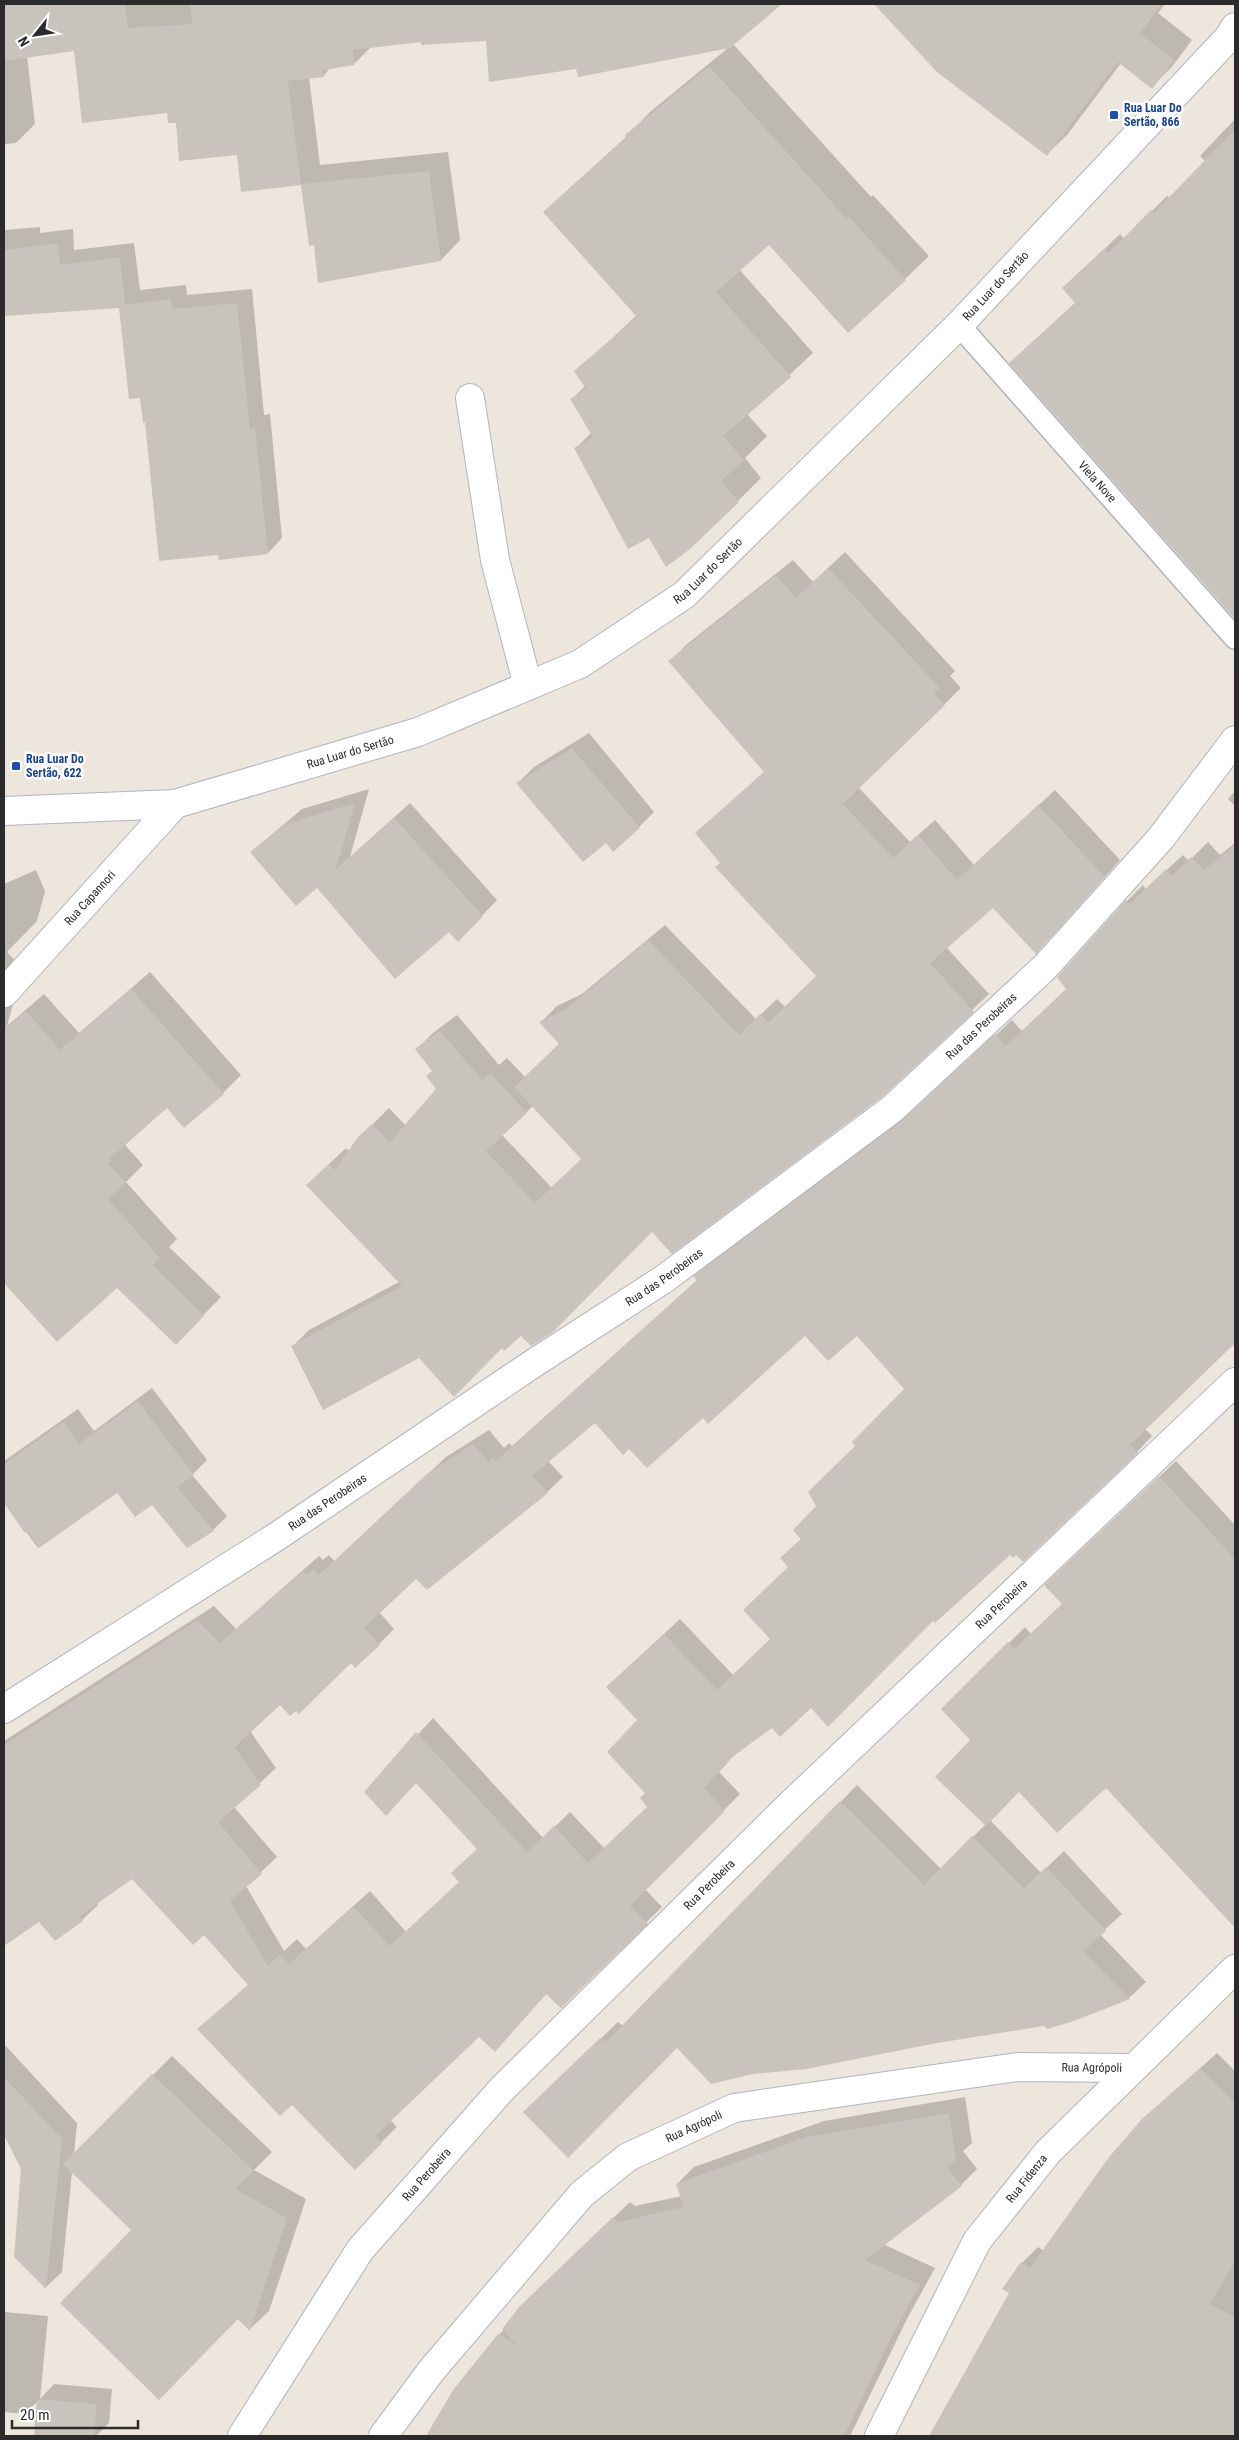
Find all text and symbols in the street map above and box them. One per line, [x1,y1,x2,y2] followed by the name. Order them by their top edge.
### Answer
[10,10,60,60] north arrow
[15,34,33,49] text: N
[1124,101,1182,129] place label: Rua Luar Do Sertão, 866
[1108,109,1120,121] marker: Rua Luar Do Sertão, 866
[960,248,1032,324] street label: Rua Luar do Sertão
[1075,458,1119,506] street label: Viela Nove
[671,535,745,607] street label: Rua Luar do Sertão
[305,733,395,772] street label: Rua Luar do Sertão
[26,752,84,780] place label: Rua Luar Do Sertão, 622
[10,760,22,772] marker: Rua Luar Do Sertão, 622
[62,868,118,928] street label: Rua Capannori
[943,990,1020,1062] street label: Rua das Perobeiras
[623,1245,706,1309] street label: Rua das Perobeiras
[286,1471,369,1534] street label: Rua das Perobeiras
[973,1576,1030,1632] street label: Rua Perobeira
[681,1856,738,1913] street label: Rua Perobeira
[1061,2060,1122,2075] street label: Rua Agrópoli
[663,2108,724,2146] street label: Rua Agrópoli
[400,2145,454,2204] street label: Rua Perobeira
[1003,2152,1050,2206] street label: Rua Fidenza
[12,2398,139,2430] scale bar
[20,2406,50,2424] text: 20 m

